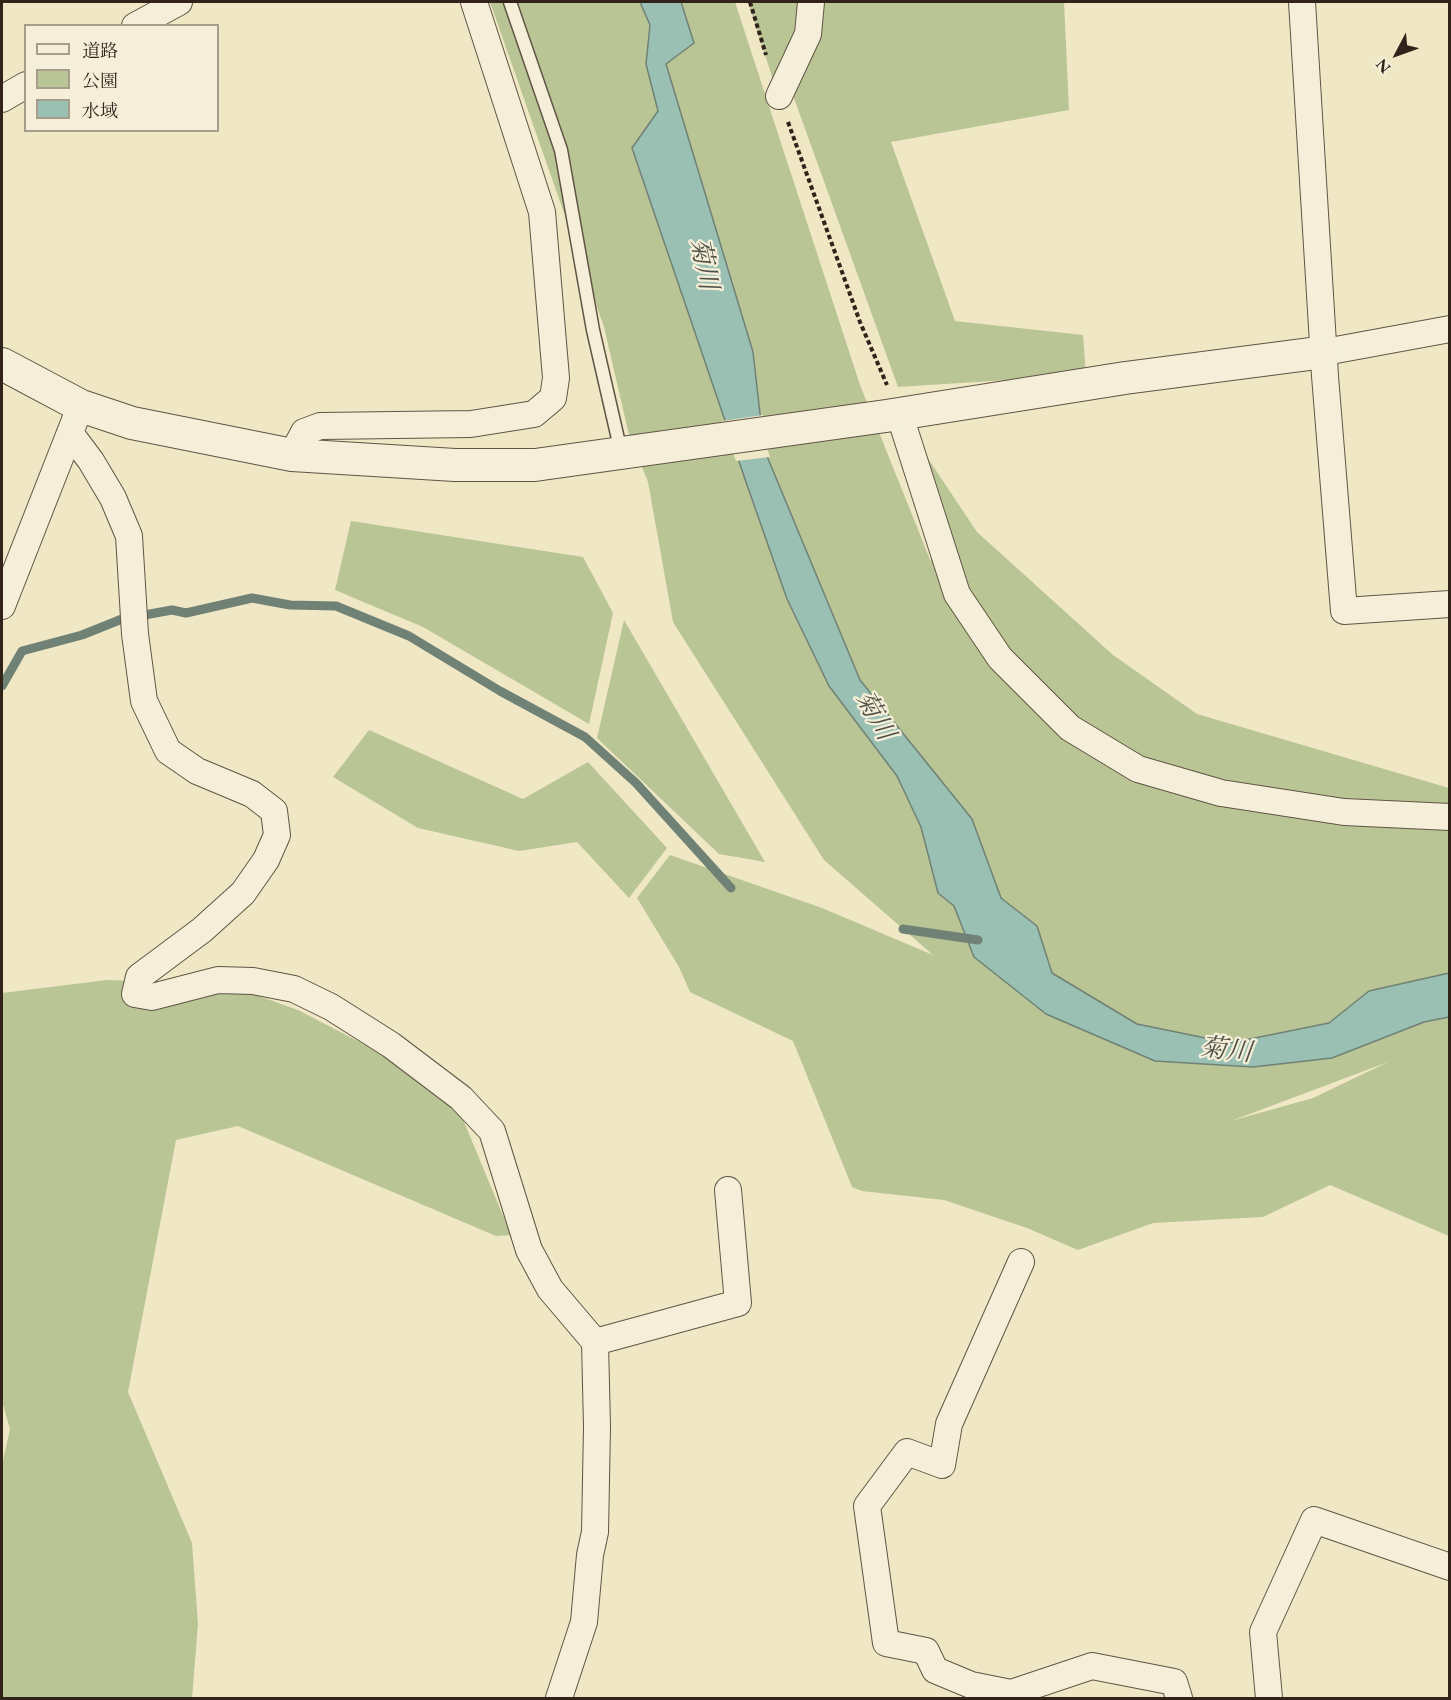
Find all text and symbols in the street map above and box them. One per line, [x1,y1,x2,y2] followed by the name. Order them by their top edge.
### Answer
[24,24,219,132] legend
[1367,24,1427,84] north arrow
[82,39,118,62] text: 道路
[1371,54,1395,78] text: N
[82,69,118,92] text: 公園
[82,99,118,122] text: 水域
[682,235,724,293] water label: 菊川
[847,686,901,746] water label: 菊川
[1199,1033,1253,1069] water label: 菊川

